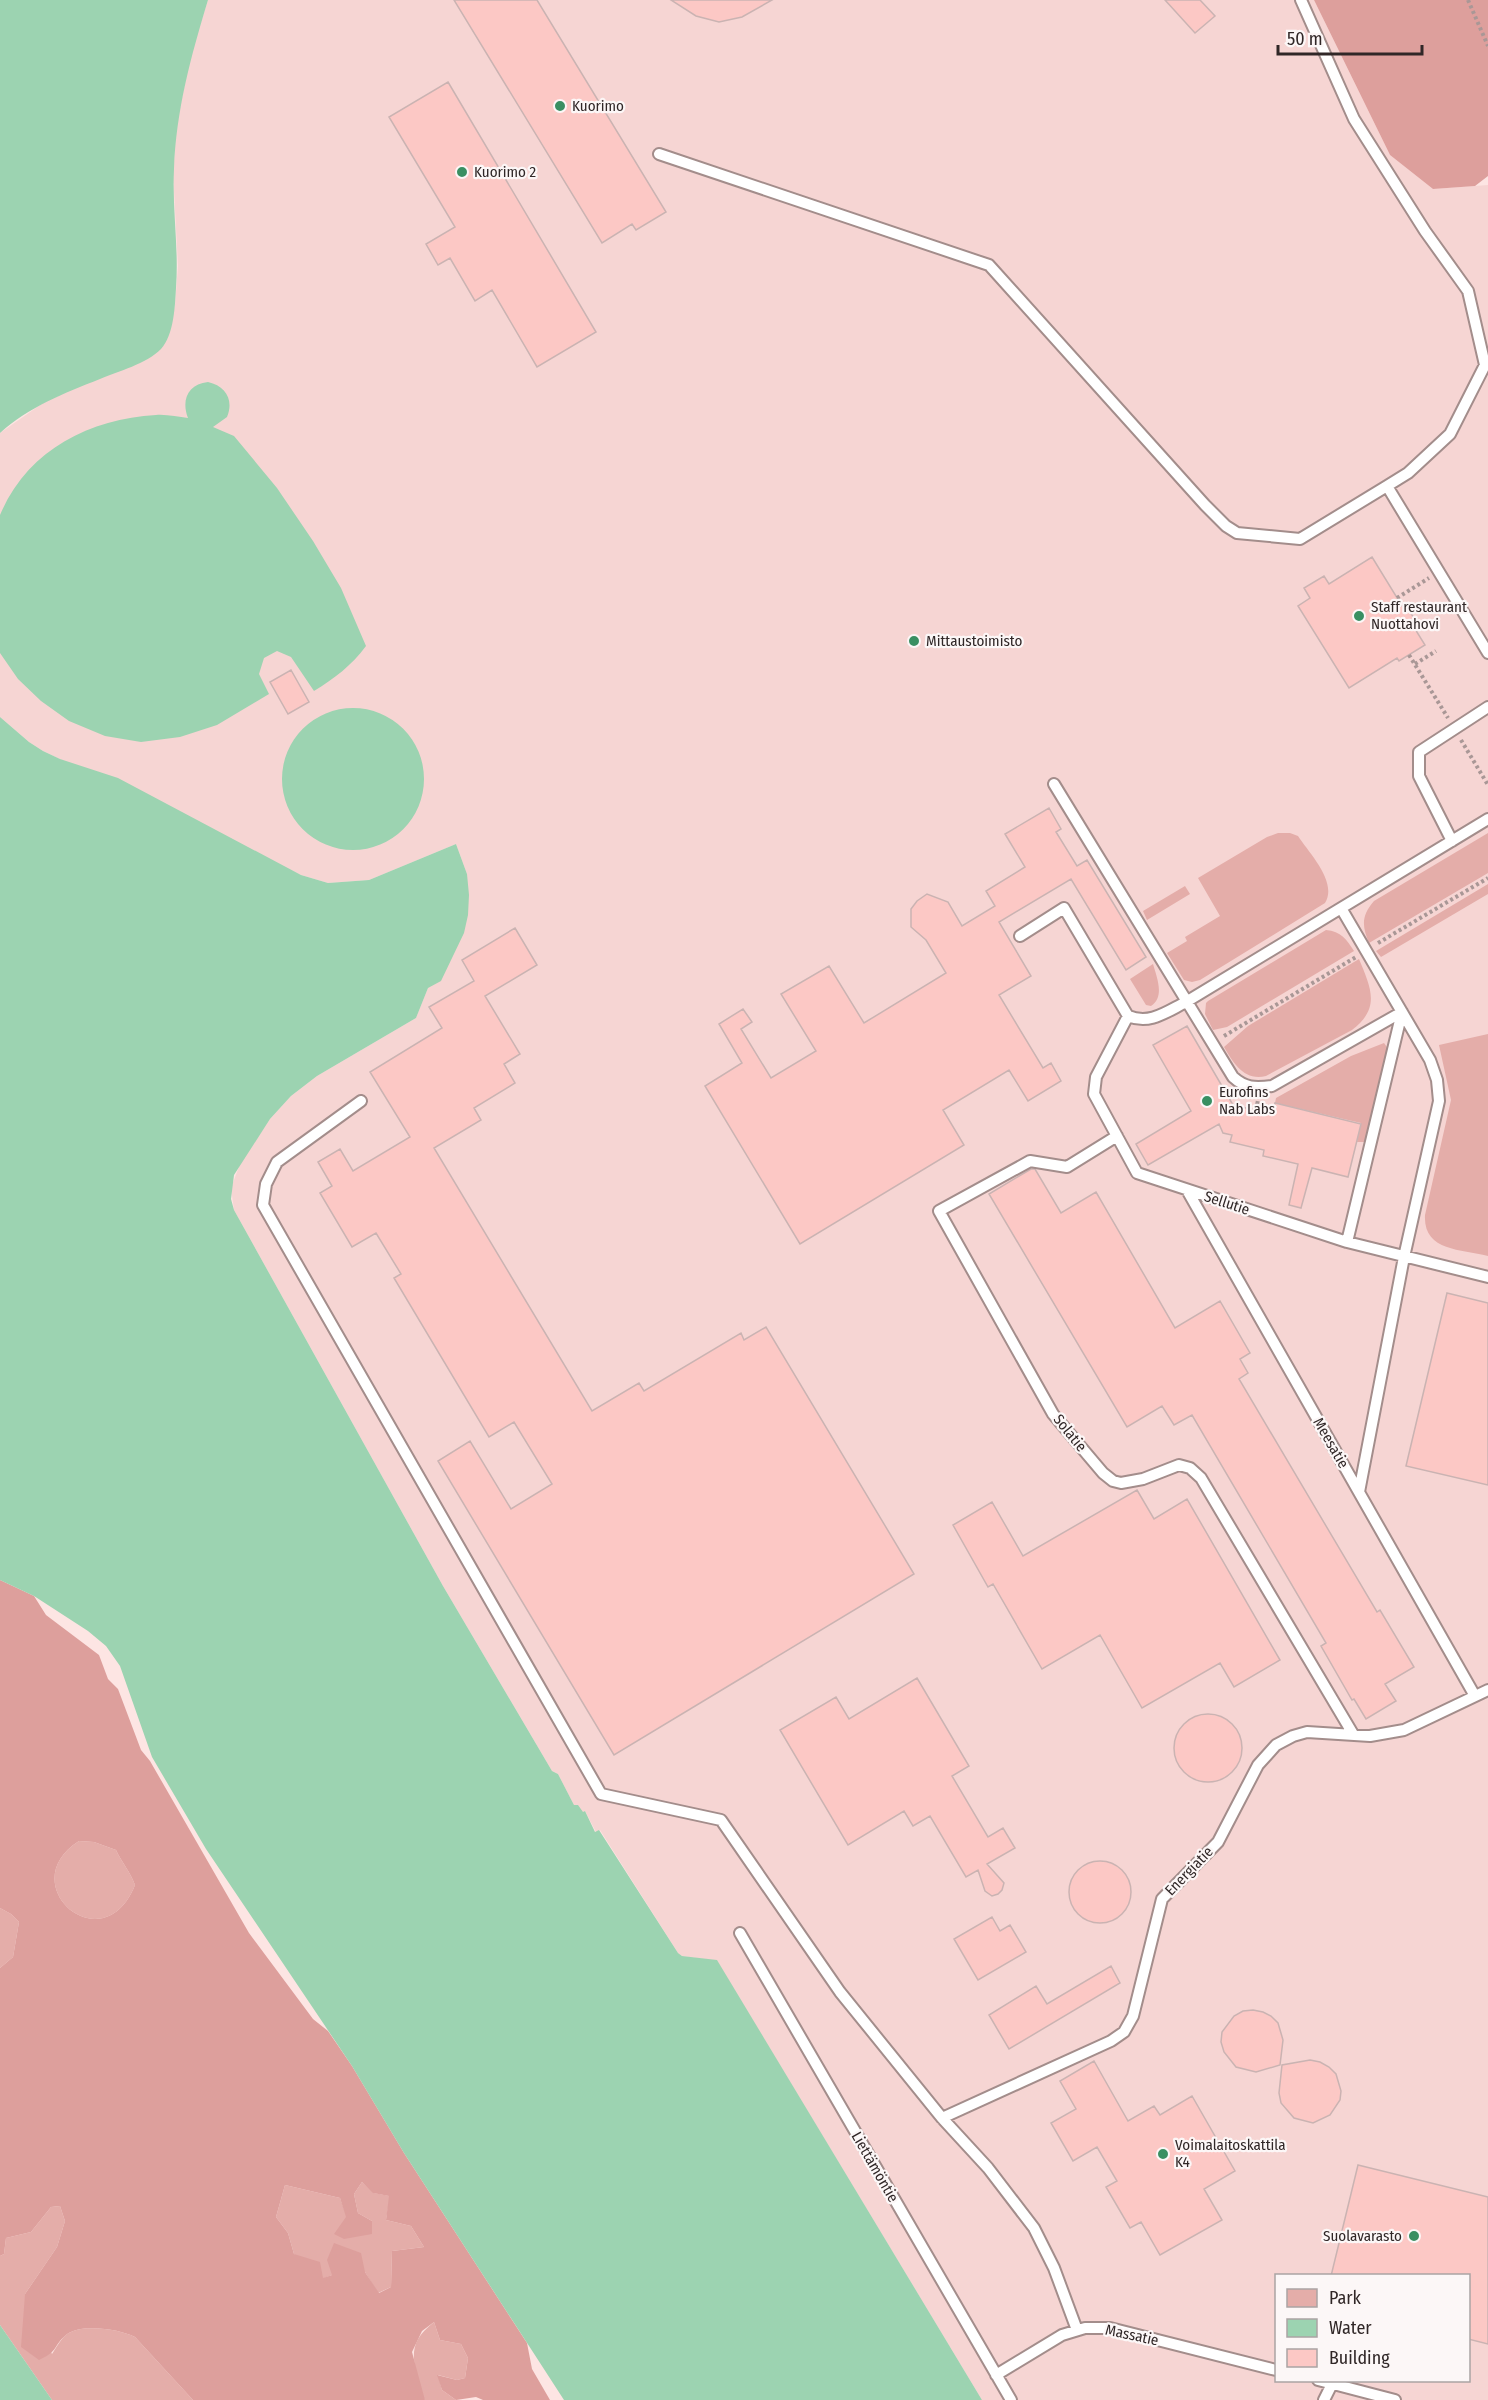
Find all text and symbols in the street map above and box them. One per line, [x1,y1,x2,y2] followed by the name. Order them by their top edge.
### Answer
[1278,18,1422,56] scale bar
[1287,28,1323,50] text: 50 m
[572,97,624,115] place label: Kuorimo
[553,99,567,113] marker: Kuorimo
[474,163,537,181] place label: Kuorimo 2
[455,165,469,179] marker: Kuorimo 2
[1371,598,1467,633] place label: Staff restaurant Nuottahovi
[1352,609,1366,623] marker: Staff restaurant Nuottahovi
[926,632,1023,650] place label: Mittaustoimisto
[907,634,921,648] marker: Mittaustoimisto
[1219,1083,1275,1118] place label: Eurofins Nab Labs
[1200,1094,1214,1108] marker: Eurofins Nab Labs
[1202,1187,1252,1219] street label: Sellutie
[1050,1411,1090,1455] street label: Solatie
[1309,1415,1353,1471] street label: Meesatie
[1161,1843,1217,1899] street label: Energiatie
[848,2129,902,2205] street label: Liettämöntie
[1175,2136,1286,2171] place label: Voimalaitoskattila K4
[1156,2147,1170,2161] marker: Voimalaitoskattila K4
[1323,2227,1402,2245] place label: Suolavarasto
[1407,2229,1421,2243] marker: Suolavarasto
[1275,2274,1470,2382] legend
[1329,2287,1362,2309] text: Park
[1329,2317,1372,2339] text: Water
[1104,2321,1160,2349] street label: Massatie
[1329,2347,1390,2369] text: Building

